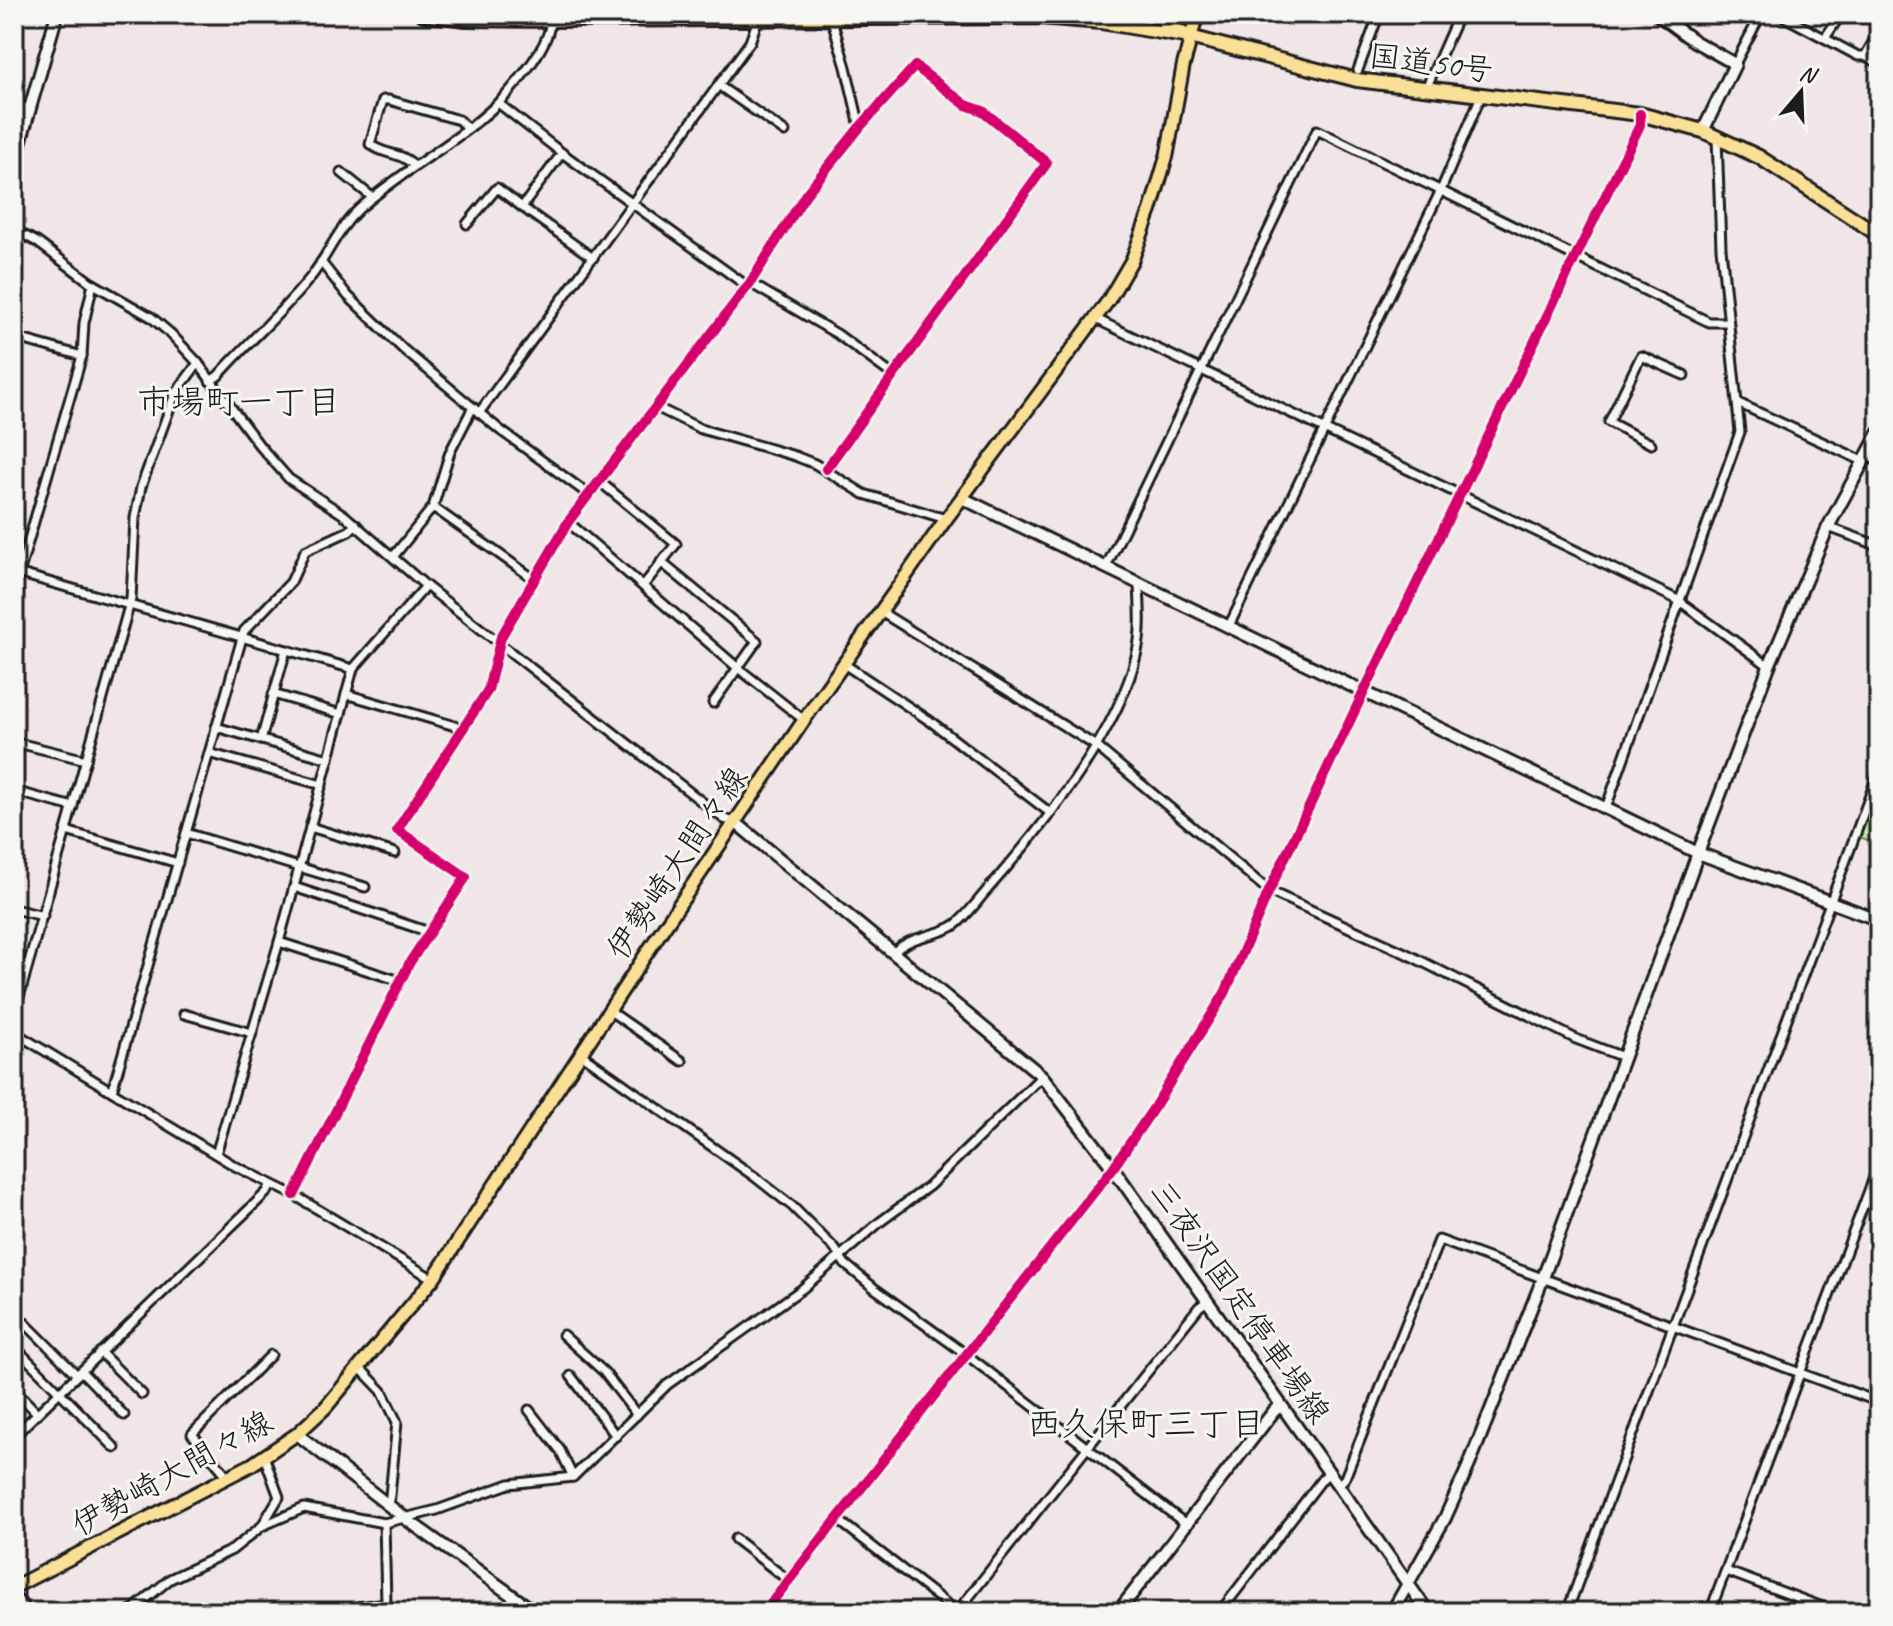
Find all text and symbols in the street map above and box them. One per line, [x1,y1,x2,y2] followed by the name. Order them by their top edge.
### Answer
[1367,35,1495,91] street label: 国道50号
[1761,52,1841,132] north arrow
[1796,59,1821,91] text: N
[137,380,341,423] district label: 市場町一丁目
[597,759,757,967] street label: 伊勢崎大間々線
[1141,1172,1339,1432] street label: 三夜沢国定停車場線
[64,1401,280,1545] street label: 伊勢崎大間々線
[1027,1402,1265,1445] district label: 西久保町三丁目

